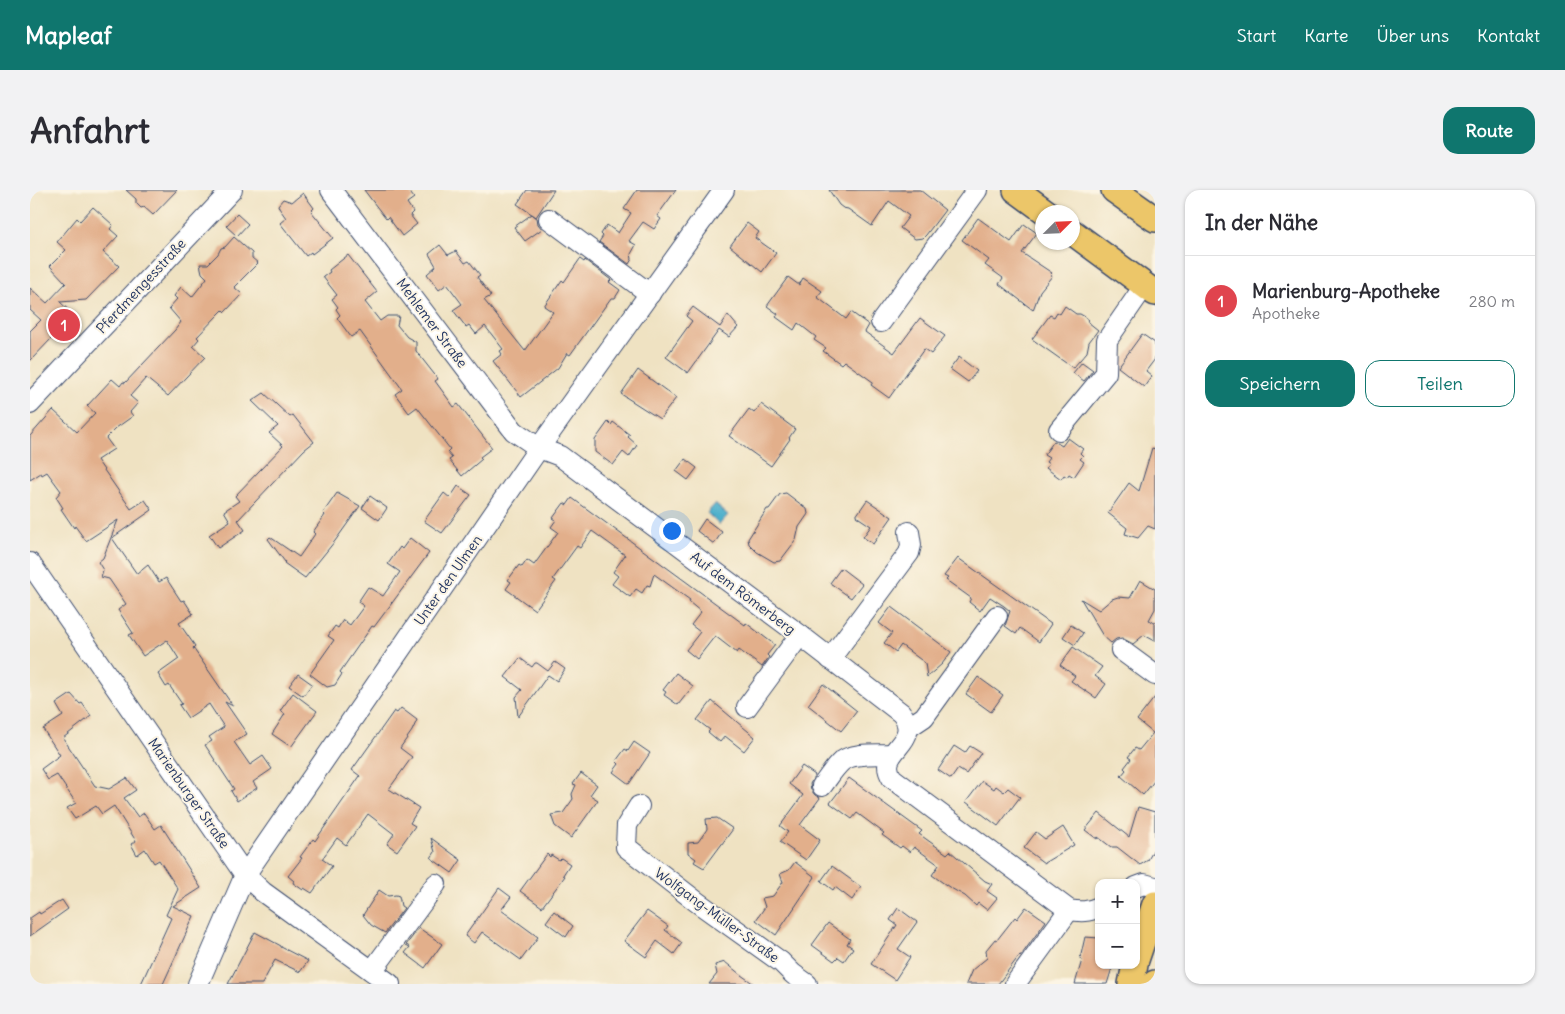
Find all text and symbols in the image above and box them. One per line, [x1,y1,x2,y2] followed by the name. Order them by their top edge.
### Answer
[25,20,112,50] text: Mapleaf
[1237,24,1276,47] text: Start
[1304,24,1349,47] text: Karte
[1377,24,1449,47] text: Über uns
[1477,24,1540,47] text: Kontakt
[1443,107,1535,154] button: Route
[30,108,150,152] text: Anfahrt
[1035,205,1080,250] north arrow
[1205,209,1318,236] text: In der Nähe
[92,235,190,337] street label: Pferdmengesstraße
[392,275,472,371] street label: Mehlemer Straße
[1252,279,1440,303] text: Marienburg-Apotheke
[1218,291,1224,311] text: 1
[1469,291,1515,311] text: 280 m
[1252,303,1320,323] text: Apotheke
[48,306,80,344] pin: 1
[1205,360,1355,407] button: Speichern
[1365,360,1515,407] button: Teilen
[659,518,685,544] your location
[410,531,486,629] street label: Unter den Ulmen
[687,548,799,638] street label: Auf dem Römerberg
[144,734,234,852] street label: Marienburger Straße
[651,864,783,966] street label: Wolfgang-Müller-Straße
[1095,879,1140,969] map controls
[1095,879,1140,924] button: +
[1095,924,1140,969] button: −

